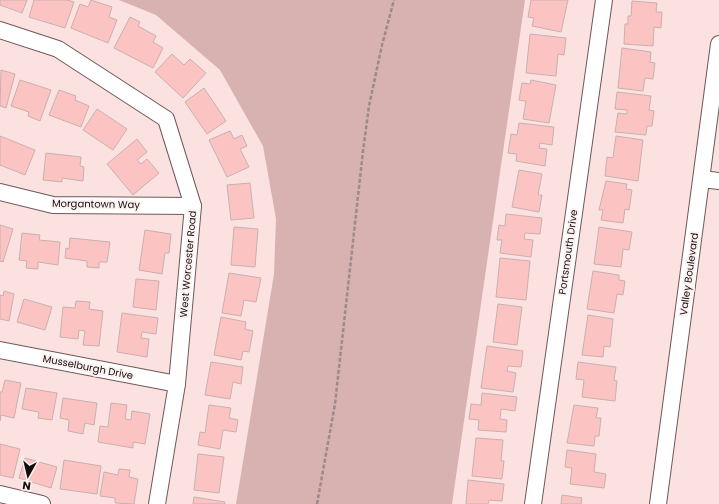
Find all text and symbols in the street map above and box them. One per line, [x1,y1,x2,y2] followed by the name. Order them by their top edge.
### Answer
[52,196,141,212] street label: Morgantown Way
[555,209,581,295] street label: Portsmouth Drive
[176,210,200,318] street label: West Worcester Road
[676,232,702,316] street label: Valley Boulevard
[41,351,135,383] street label: Musselburgh Drive
[8,456,48,496] north arrow
[21,477,32,494] text: N

